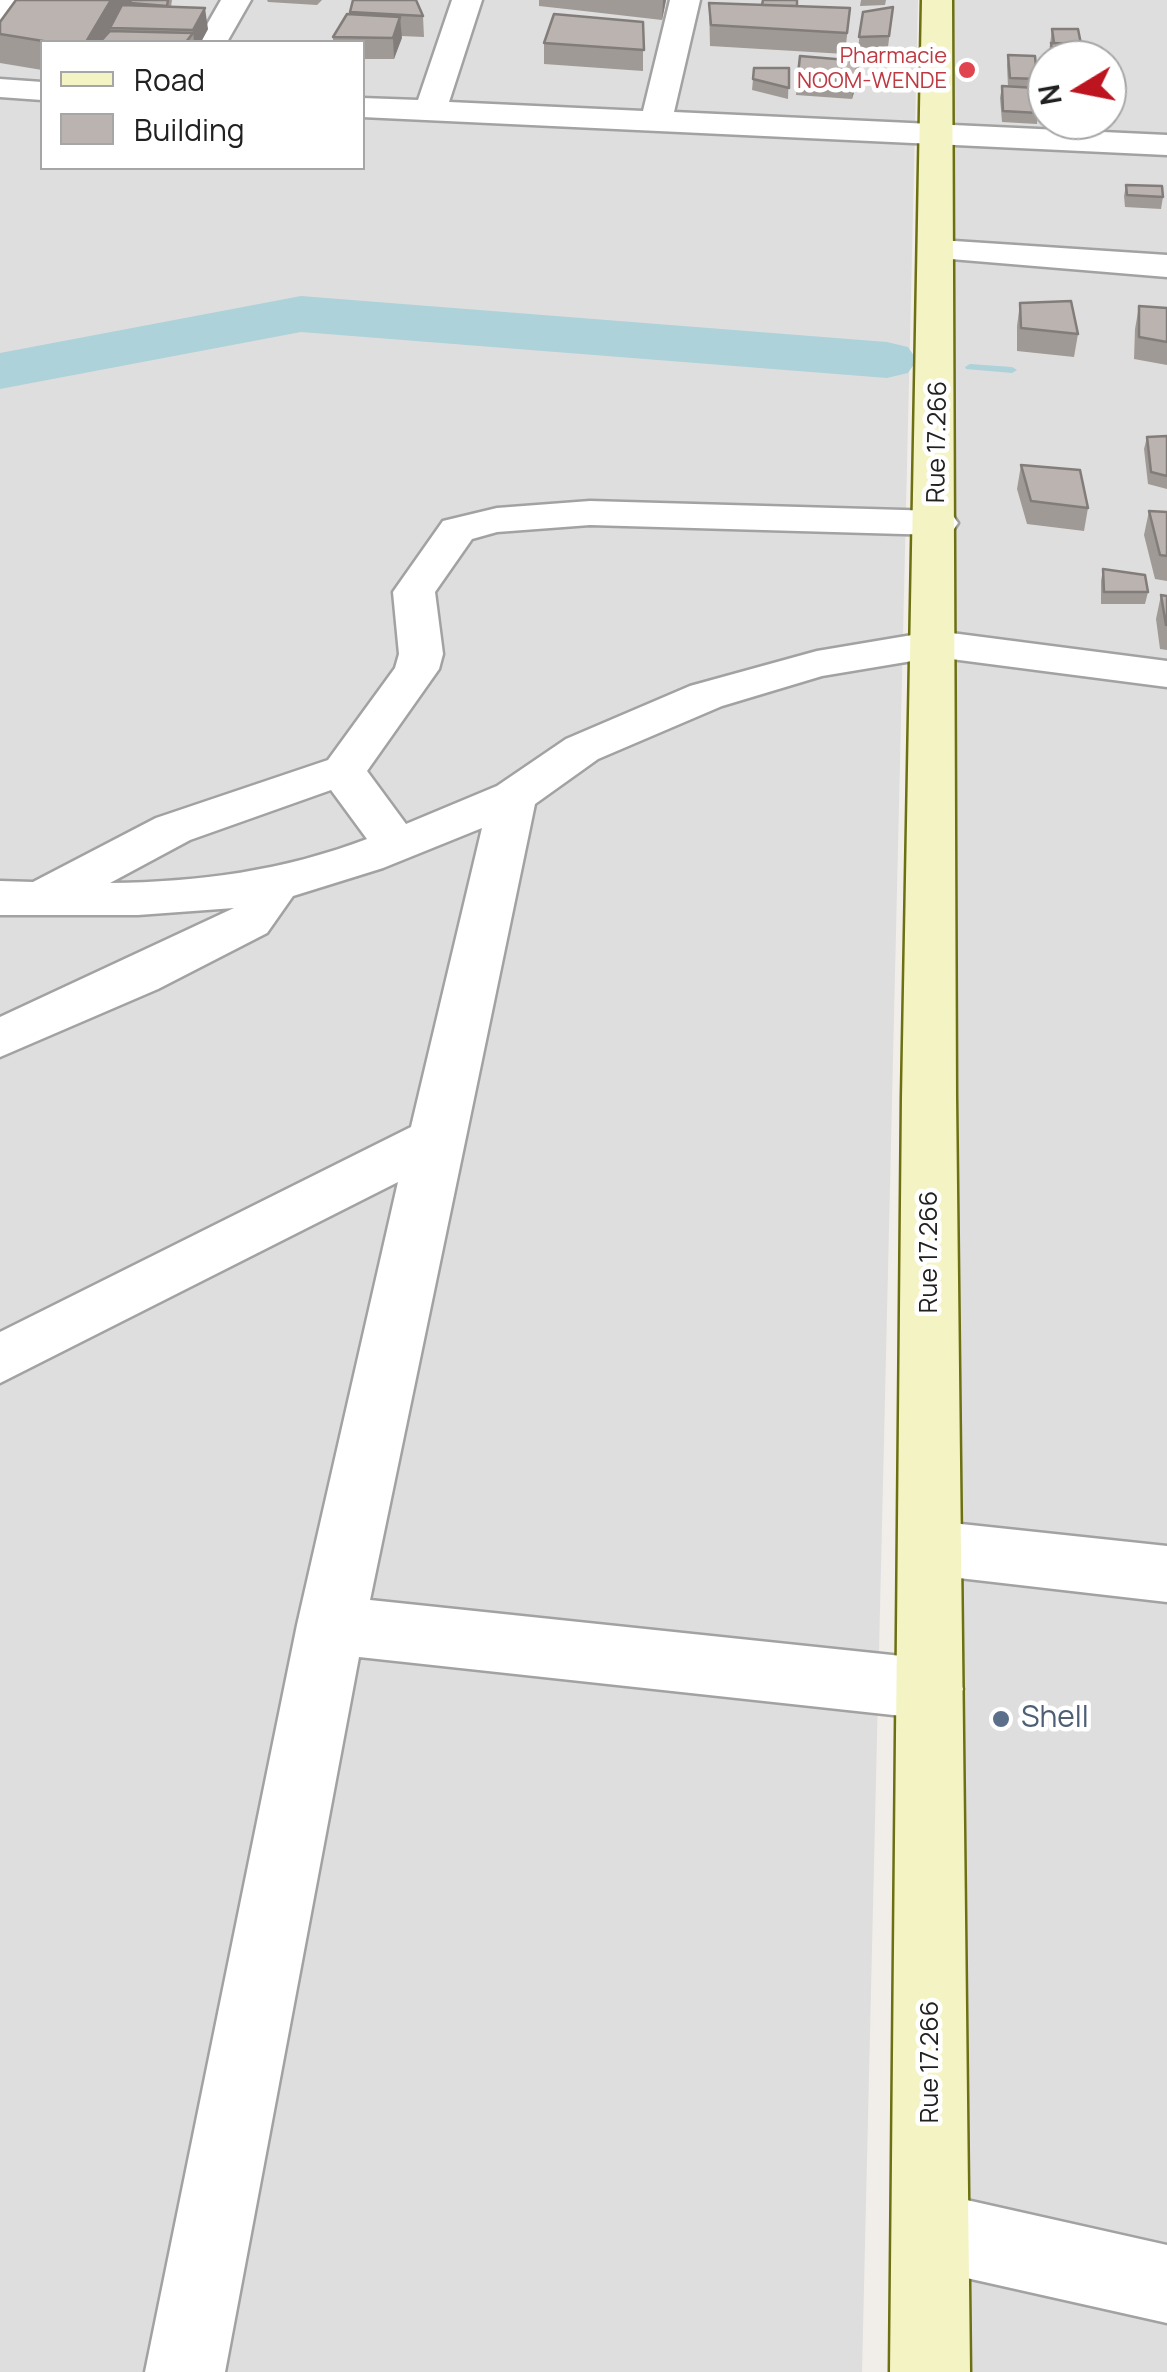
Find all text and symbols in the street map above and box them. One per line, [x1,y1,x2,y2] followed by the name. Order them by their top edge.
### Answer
[40,40,365,170] legend
[1027,40,1127,140] north arrow
[797,44,947,96] place label: Pharmacie NOOM-WENDE
[134,59,205,100] text: Road
[956,59,978,81] marker: Pharmacie NOOM-WENDE
[1029,82,1070,108] text: N
[134,109,245,150] text: Building
[922,381,954,503] street label: Rue 17.266
[915,1191,945,1313] street label: Rue 17.266
[1021,1701,1089,1737] place label: Shell
[990,1708,1012,1730] marker: Shell
[916,2001,946,2123] street label: Rue 17.266

